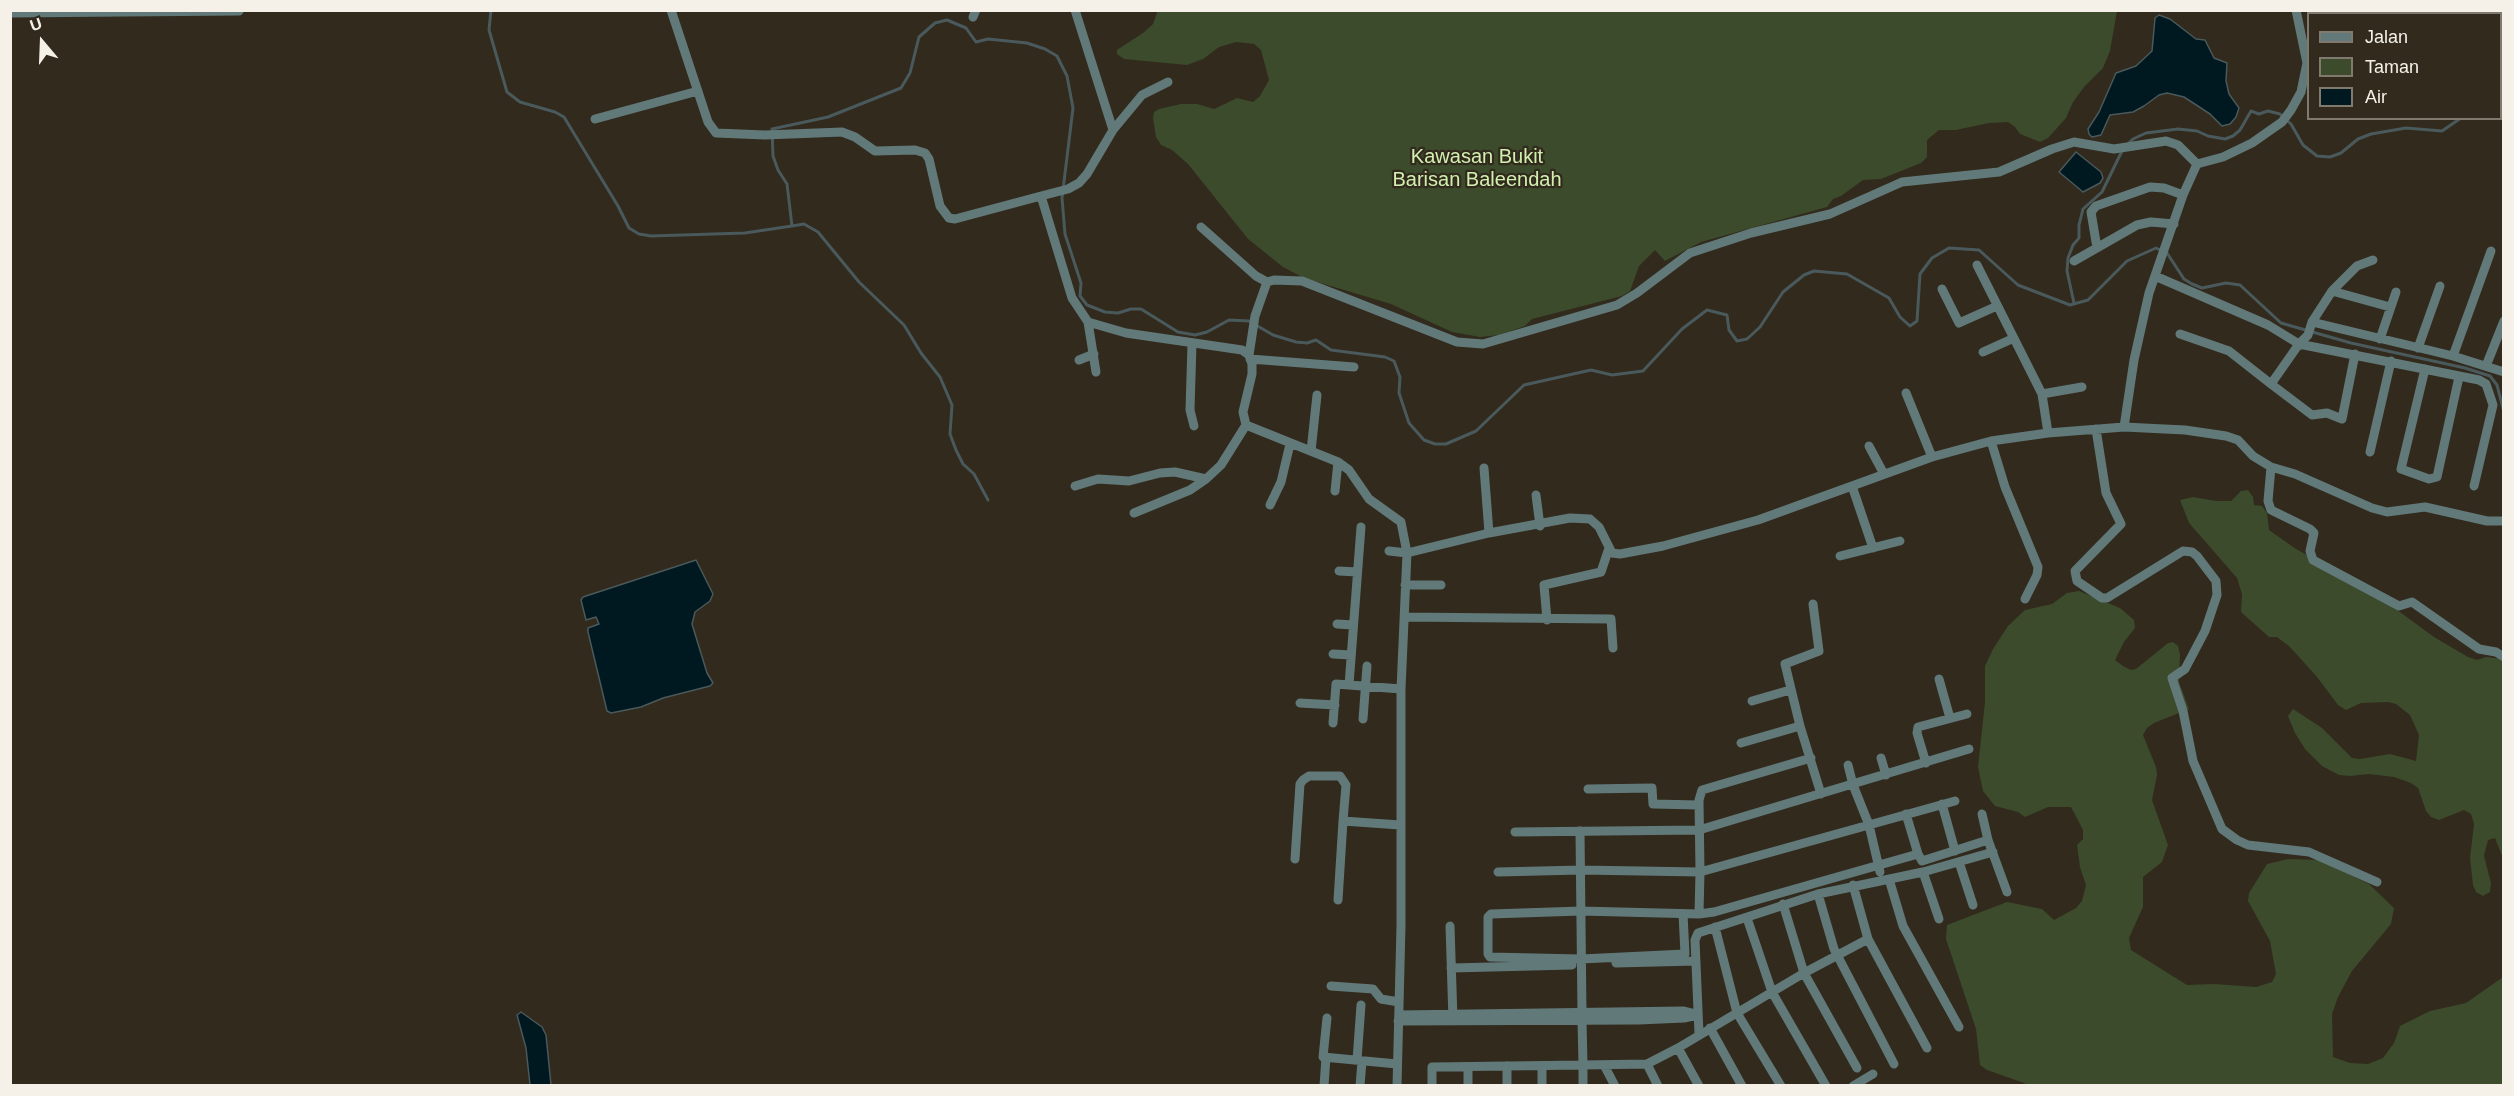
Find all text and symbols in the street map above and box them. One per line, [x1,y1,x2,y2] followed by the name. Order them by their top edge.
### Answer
[12,12,72,72] north arrow
[2307,12,2502,120] legend
[28,15,44,34] text: U
[2365,27,2408,47] text: Jalan
[2365,57,2419,77] text: Taman
[2365,87,2387,107] text: Air
[1392,145,1562,192] park label: Kawasan Bukit Barisan Baleendah

